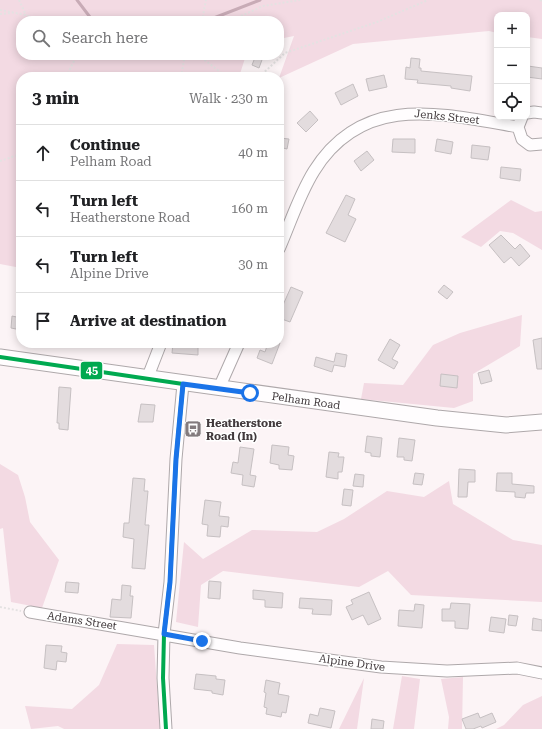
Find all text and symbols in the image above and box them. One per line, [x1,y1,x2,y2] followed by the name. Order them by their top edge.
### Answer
[494,12,530,120] map controls
[494,12,530,48] button: +
[16,16,284,60] search box
[30,27,52,49] icon: search
[62,29,148,47] text: Search here
[494,48,530,84] button: −
[494,84,530,120] button: locate
[32,88,79,108] text: 3 min
[189,91,268,106] text: Walk · 230 m
[414,107,480,127] street label: Jenks Street
[70,136,140,154] text: Continue
[32,142,54,164] icon: ahead
[238,145,268,160] text: 40 m
[70,154,152,169] text: Pelham Road
[70,192,138,210] text: Turn left
[32,198,54,220] icon: left
[231,201,268,216] text: 160 m
[70,210,190,225] text: Heatherstone Road
[70,248,138,266] text: Turn left
[32,254,54,276] icon: left
[238,257,268,272] text: 30 m
[70,266,149,281] text: Alpine Drive
[32,310,54,332] icon: arrive
[70,312,226,330] text: Arrive at destination
[80,361,103,380] line badge: 45
[86,364,98,377] text: 45
[241,384,259,402] route start
[271,390,341,412] street label: Pelham Road
[206,417,283,443] place label: Heatherstone Road (In)
[183,419,203,439] bus stop icon: Heatherstone Road (In)
[46,609,118,633] street label: Adams Street
[193,632,211,650] route end
[318,652,386,674] street label: Alpine Drive

